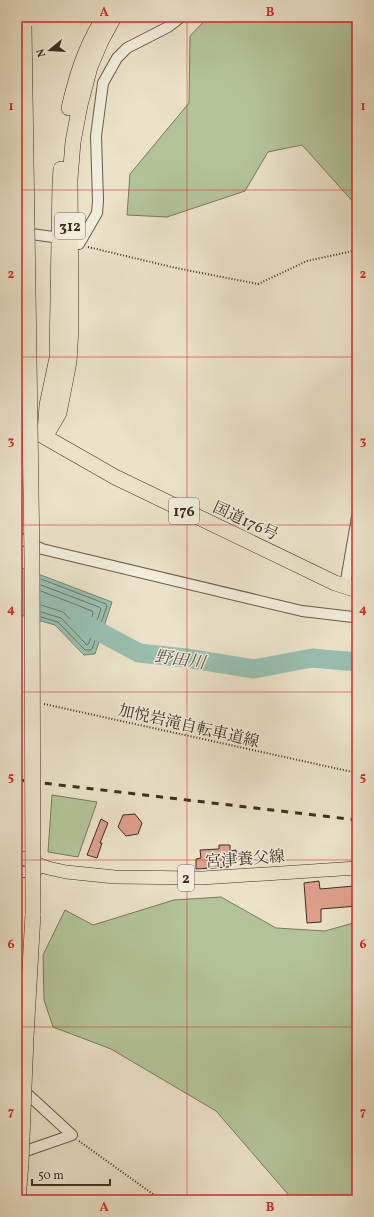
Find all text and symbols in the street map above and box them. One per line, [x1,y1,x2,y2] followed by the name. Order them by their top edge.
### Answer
[99,4,109,22] text: A
[266,4,275,22] text: B
[30,30,70,70] north arrow
[34,47,50,59] text: N
[8,98,14,116] text: 1
[360,98,366,116] text: 1
[55,213,85,239] road number: 312
[8,266,15,284] text: 2
[360,266,367,284] text: 2
[8,433,15,451] text: 3
[360,433,367,451] text: 3
[209,497,282,547] street label: 国道176号
[169,498,199,524] road number: 176
[7,601,15,619] text: 4
[359,601,367,619] text: 4
[153,646,209,676] water label: 野田川
[116,700,261,754] street label: 加悦岩滝自転車道線
[8,769,14,787] text: 5
[360,769,366,787] text: 5
[204,846,286,874] street label: 宮津養父線
[178,865,194,891] road number: 2
[7,936,15,954] text: 6
[359,936,367,954] text: 6
[8,1104,14,1122] text: 7
[360,1104,366,1122] text: 7
[32,1161,110,1187] scale bar
[38,1168,64,1184] text: 50 m
[99,1199,109,1217] text: A
[266,1199,275,1217] text: B

